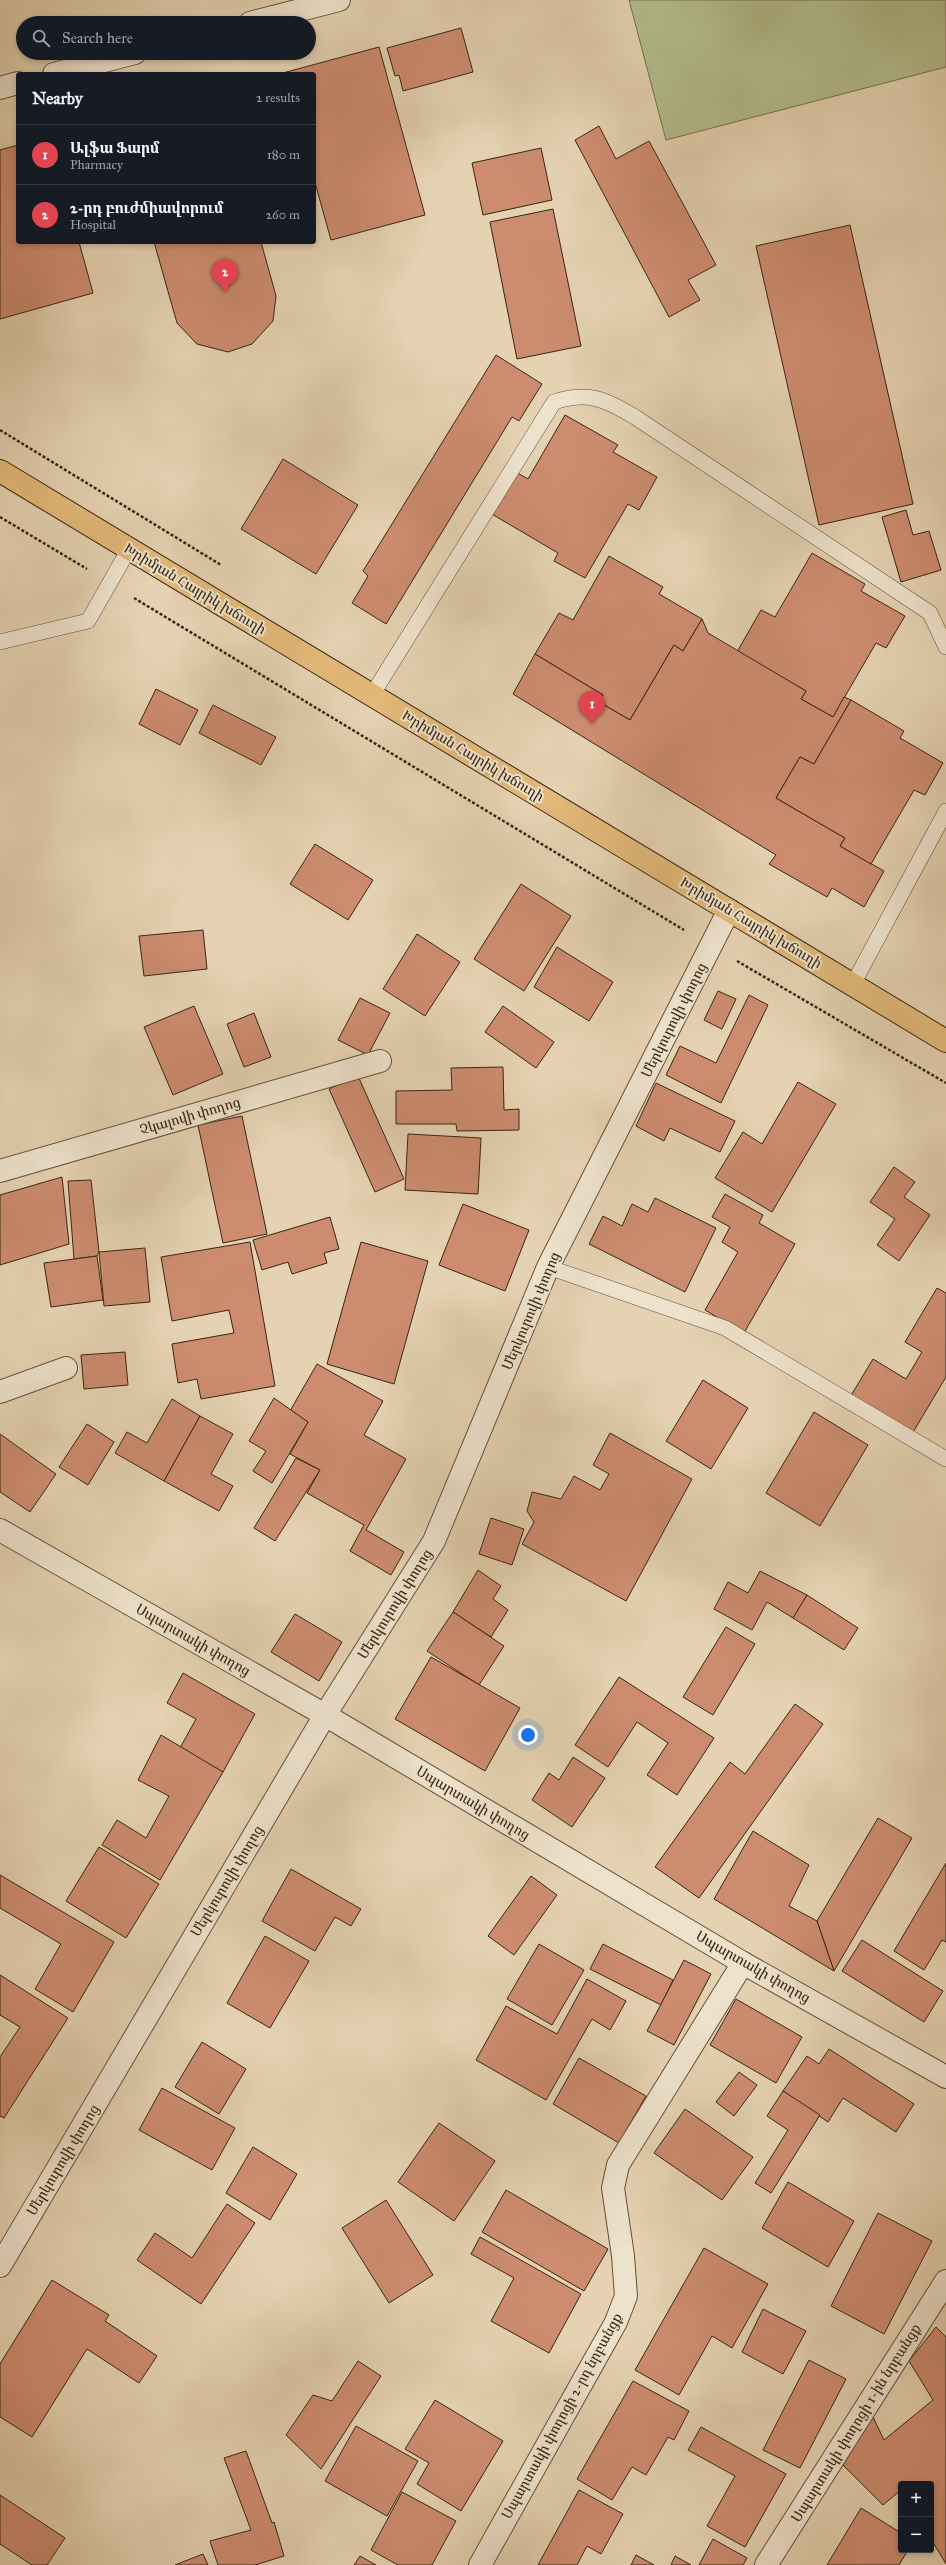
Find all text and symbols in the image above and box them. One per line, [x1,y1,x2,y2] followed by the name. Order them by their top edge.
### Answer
[16,16,316,60] search box
[30,27,52,49] icon: search
[62,29,133,47] text: Search here
[32,88,83,109] text: Nearby
[256,90,300,106] text: 2 results
[70,139,159,157] text: Ալֆա Ֆարմ
[42,147,48,163] text: 1
[267,147,300,163] text: 180 m
[70,157,123,173] text: Pharmacy
[70,199,223,217] text: 2-րդ բուժմիավորում
[42,207,48,223] text: 2
[266,207,300,223] text: 260 m
[70,217,116,233] text: Hospital
[212,259,238,292] pin: 2
[121,540,269,638] street label: Խրիմյան Հայրիկ խճուղի
[579,691,605,724] pin: 1
[399,707,547,805] street label: Խրիմյան Հայրիկ խճուղի
[677,874,825,972] street label: Խրիմյան Հայրիկ խճուղի
[638,960,710,1080] street label: Մերկուրովի փողոց
[138,1093,242,1139] street label: Չկալովի փողոց
[498,1249,564,1373] street label: Մերկուրովի փողոց
[354,1546,436,1662] street label: Մերկուրովի փողոց
[133,1600,253,1680] street label: Սպարտակի փողոց
[518,1725,538,1745] your location
[413,1762,533,1844] street label: Սպարտակի փողոց
[187,1822,267,1940] street label: Մերկուրովի փողոց
[693,1927,813,2007] street label: Սպարտակի փողոց
[23,2101,103,2219] street label: Մերկուրովի փողոց
[498,2310,626,2522] street label: Սպարտակի փողոցի 2-րդ նրբանցք
[788,2321,924,2525] street label: Սպարտակի փողոցի 1-ին նրբանցք
[898,2481,934,2553] map controls
[898,2481,934,2517] button: +
[898,2517,934,2553] button: −

